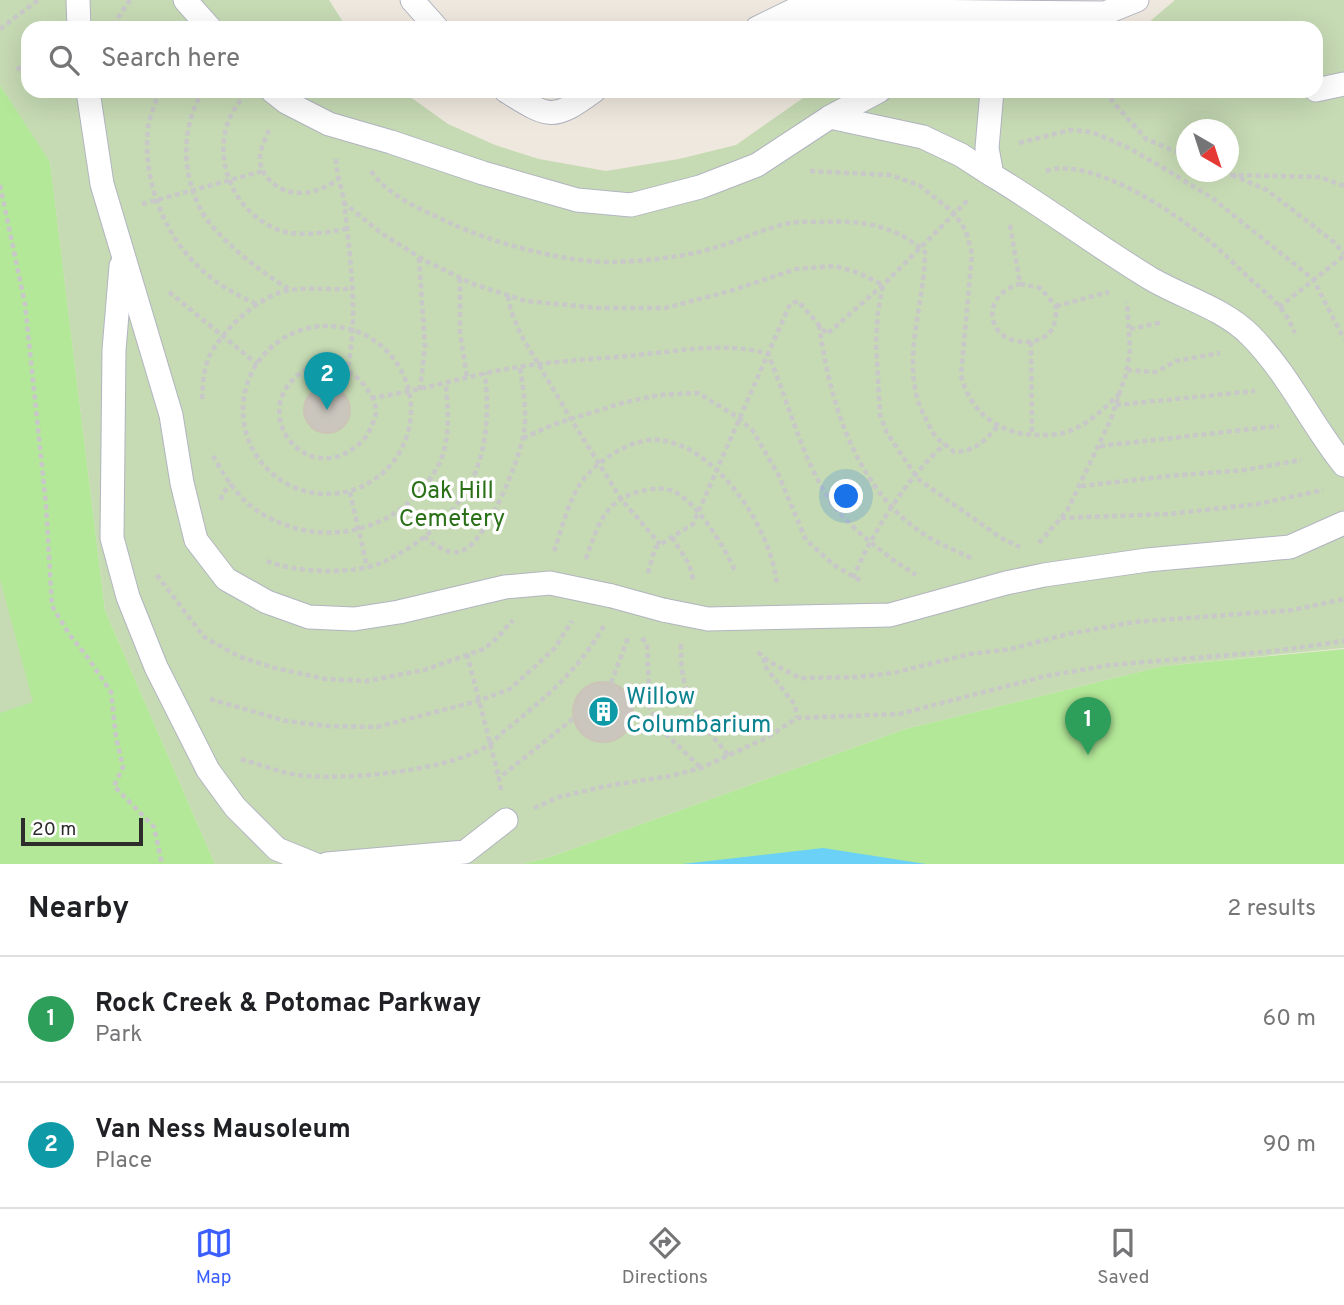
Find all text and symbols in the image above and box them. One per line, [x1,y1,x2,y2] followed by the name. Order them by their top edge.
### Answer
[21,21,1323,98] search box
[45,41,83,79] icon: search
[101,43,240,76] text: Search here
[1176,119,1239,182] north arrow
[304,352,350,410] pin: 2
[399,477,505,535] park label: Oak Hill Cemetery
[829,479,863,513] your location
[626,683,771,741] place label: Willow Columbarium
[586,695,620,729] building icon: Willow Columbarium
[1065,697,1111,755] pin: 1
[21,815,144,847] scale bar
[32,818,76,842] text: 20 m
[28,891,129,928] text: Nearby
[1227,895,1316,924] text: 2 results
[95,988,481,1021] text: Rock Creek & Potomac Parkway
[46,1005,56,1034] text: 1
[1263,1005,1316,1034] text: 60 m
[95,1021,142,1050] text: Park
[95,1114,351,1147] text: Van Ness Mausoleum
[44,1131,58,1160] text: 2
[1263,1131,1316,1160] text: 90 m
[95,1147,152,1176] text: Place
[195,1224,233,1290] tab: Map
[622,1224,708,1290] tab: Directions
[1097,1224,1149,1290] tab: Saved

